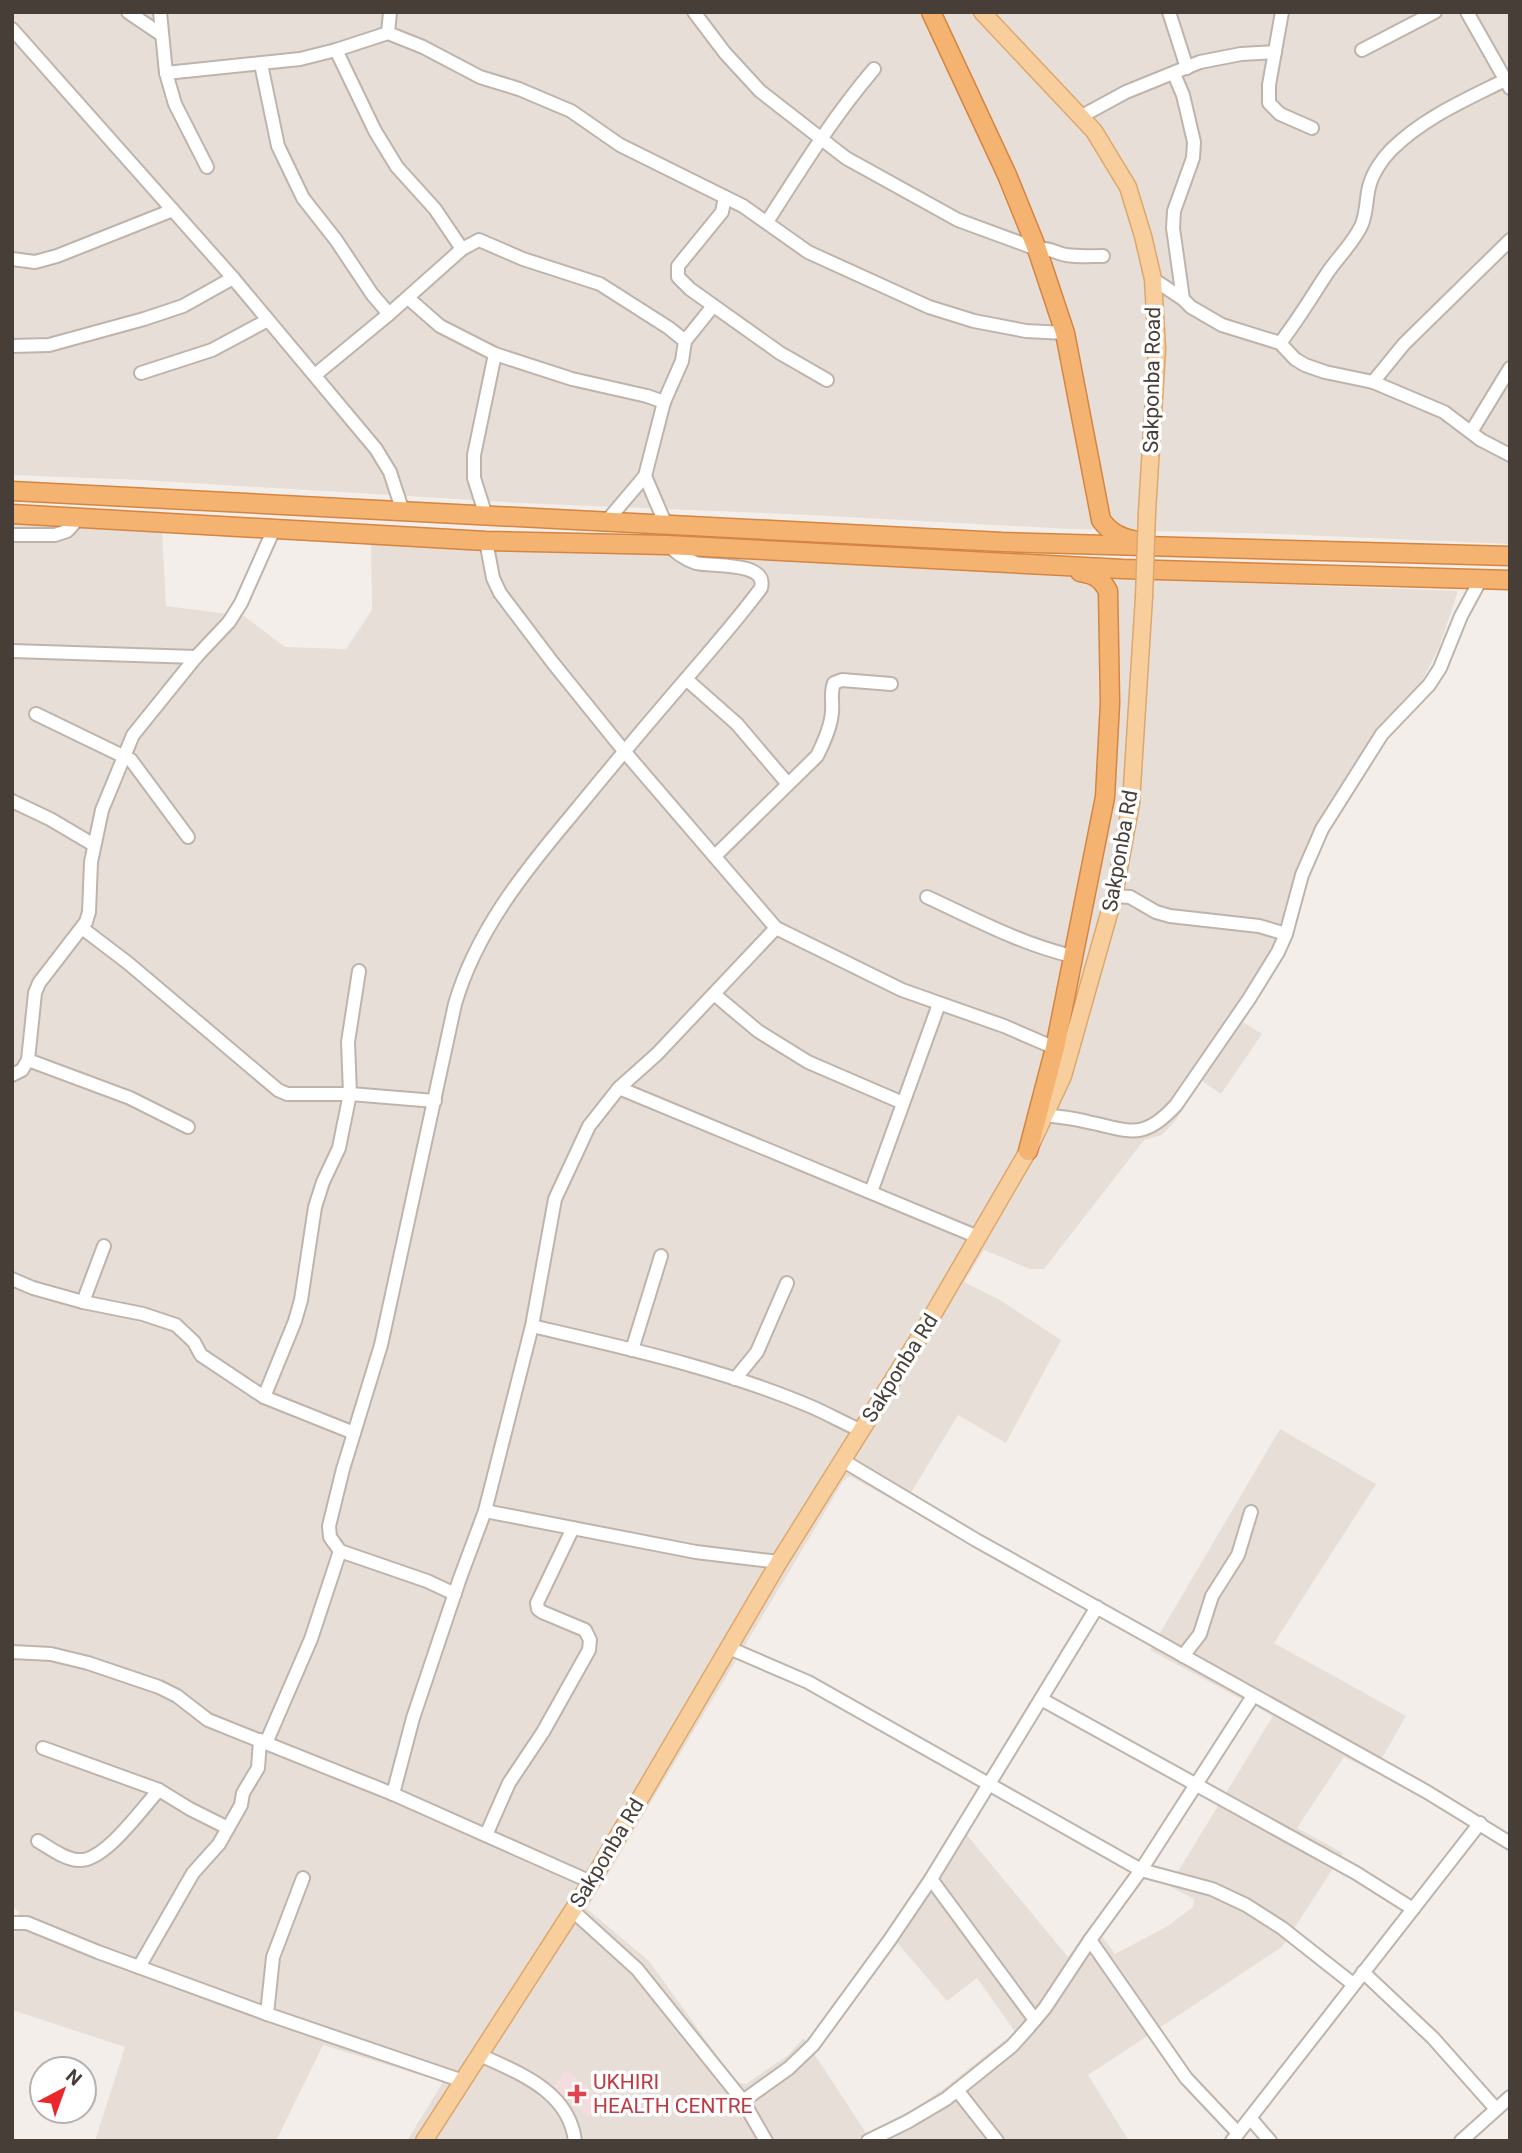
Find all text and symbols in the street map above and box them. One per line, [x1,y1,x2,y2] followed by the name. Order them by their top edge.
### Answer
[1139,307,1165,453] street label: Sakponba Road
[1097,788,1143,914] street label: Sakponba Rd
[857,1309,943,1427] street label: Sakponba Rd
[565,1794,649,1912] street label: Sakponba Rd
[28,2055,98,2125] north arrow
[61,2064,86,2091] text: N
[593,2070,753,2118] place label: UKHIRI HEALTH CENTRE
[567,2084,587,2104] marker: UKHIRI HEALTH CENTRE

